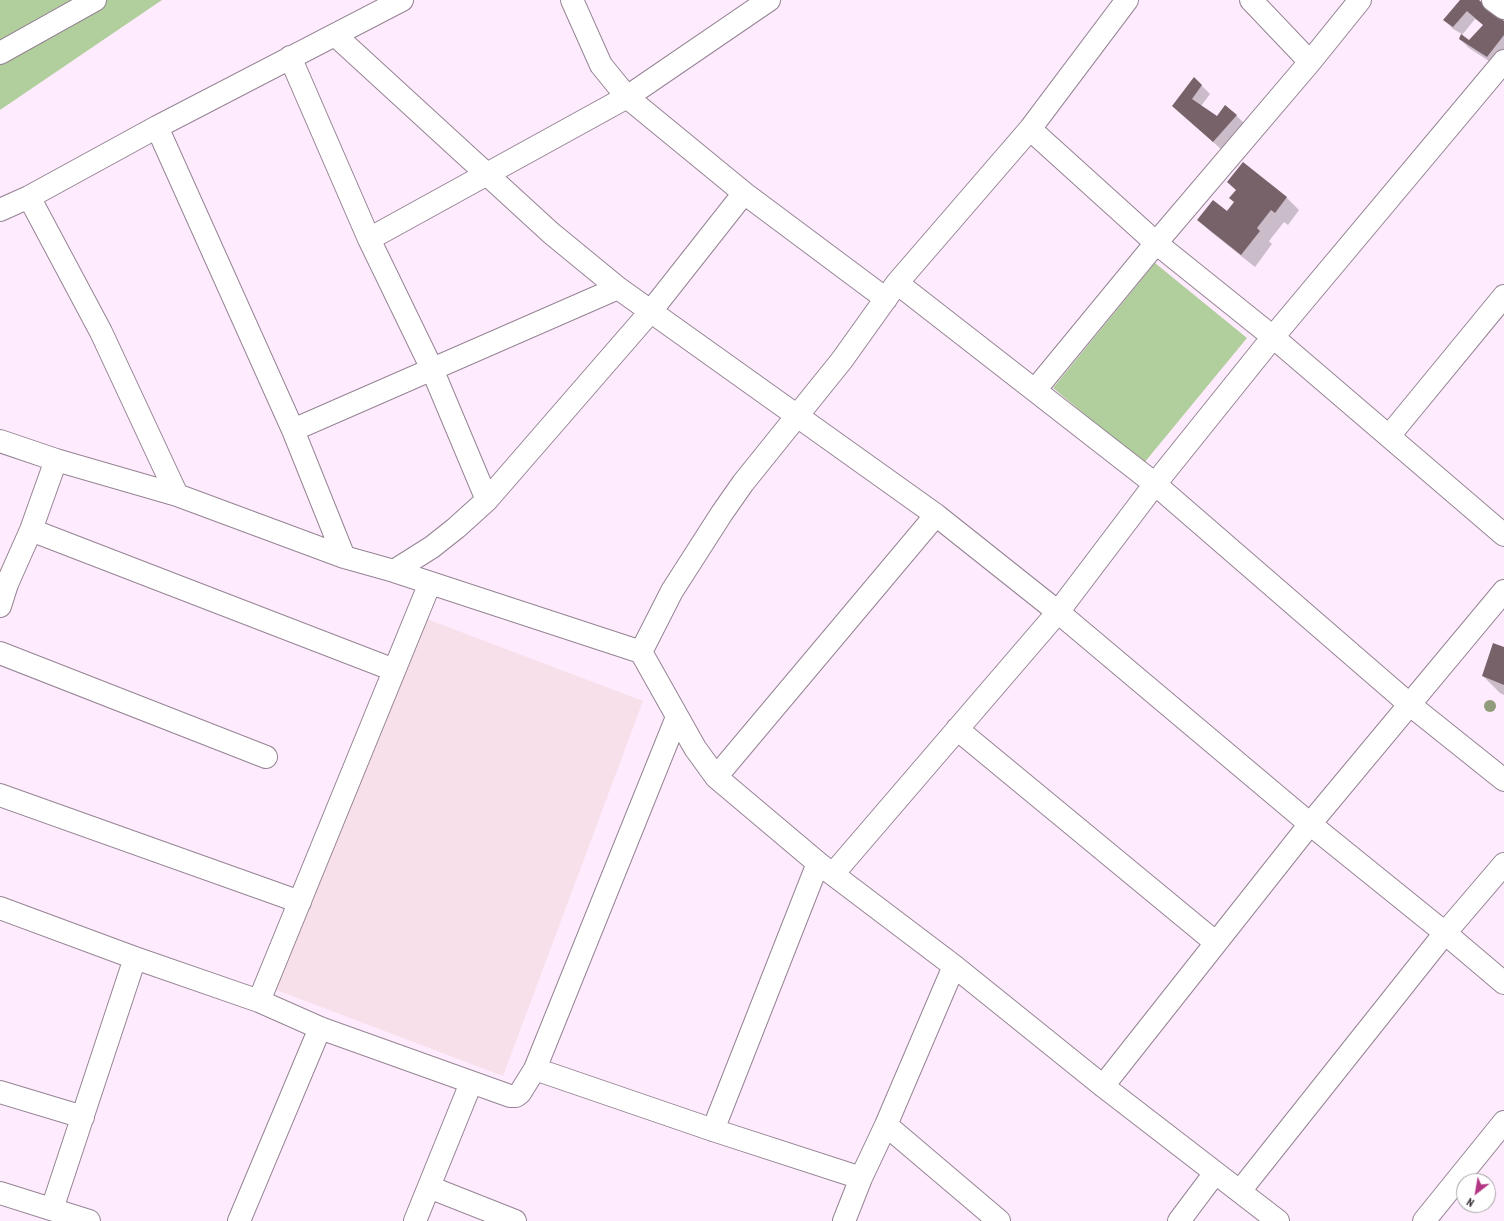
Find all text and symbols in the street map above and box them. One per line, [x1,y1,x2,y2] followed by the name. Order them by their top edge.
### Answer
[1456,1173,1496,1213] north arrow
[1464,1195,1476,1210] text: N

